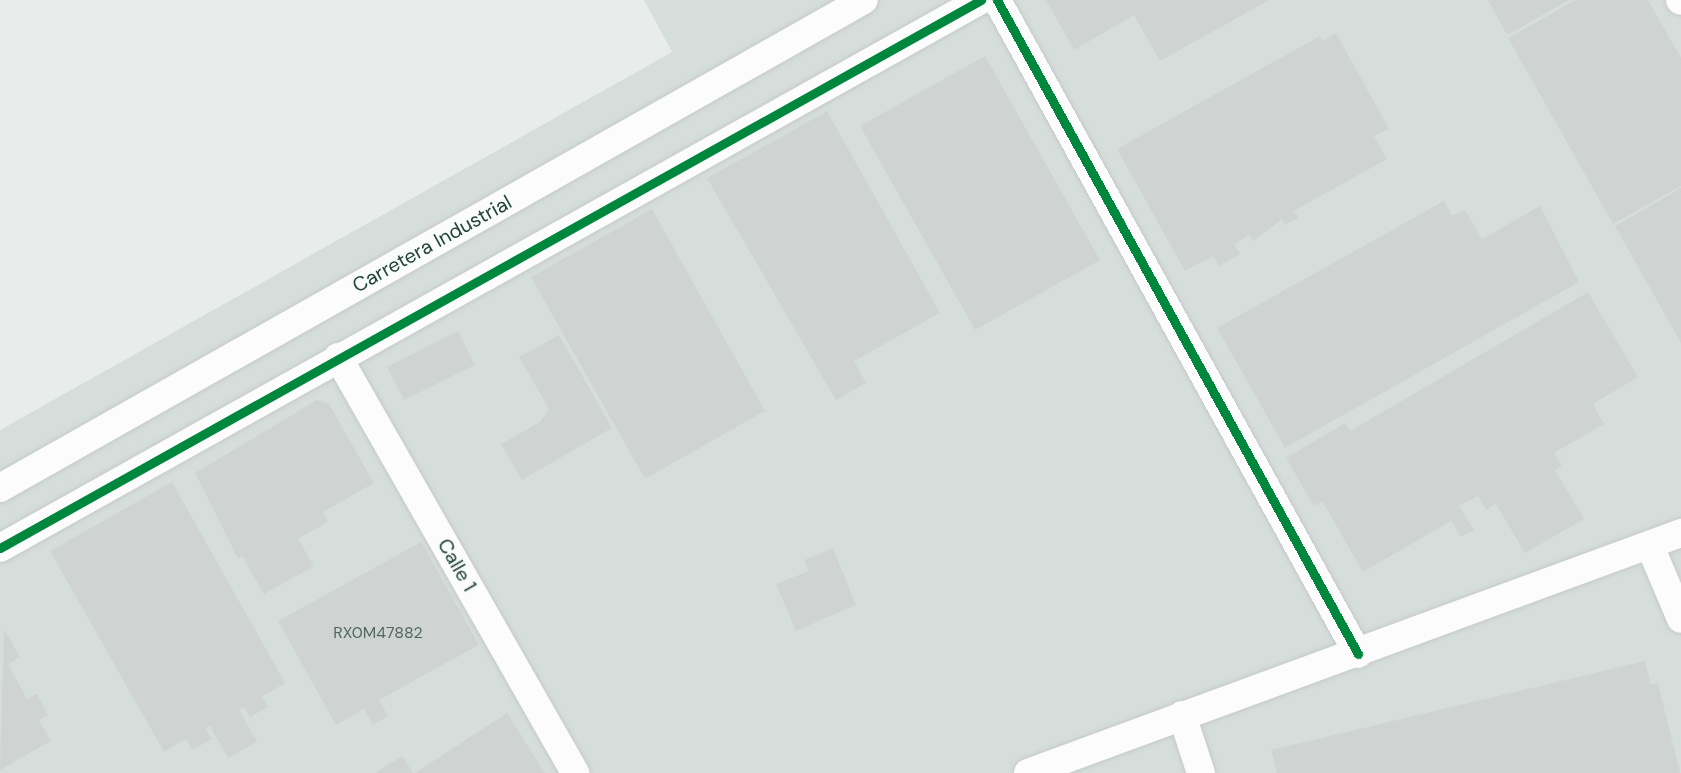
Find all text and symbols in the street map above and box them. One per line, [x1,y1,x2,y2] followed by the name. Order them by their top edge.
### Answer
[348,190,516,298] street label: Carretera Industrial
[432,534,482,596] street label: Calle 1
[333,623,423,643] house number: RX0M47882

